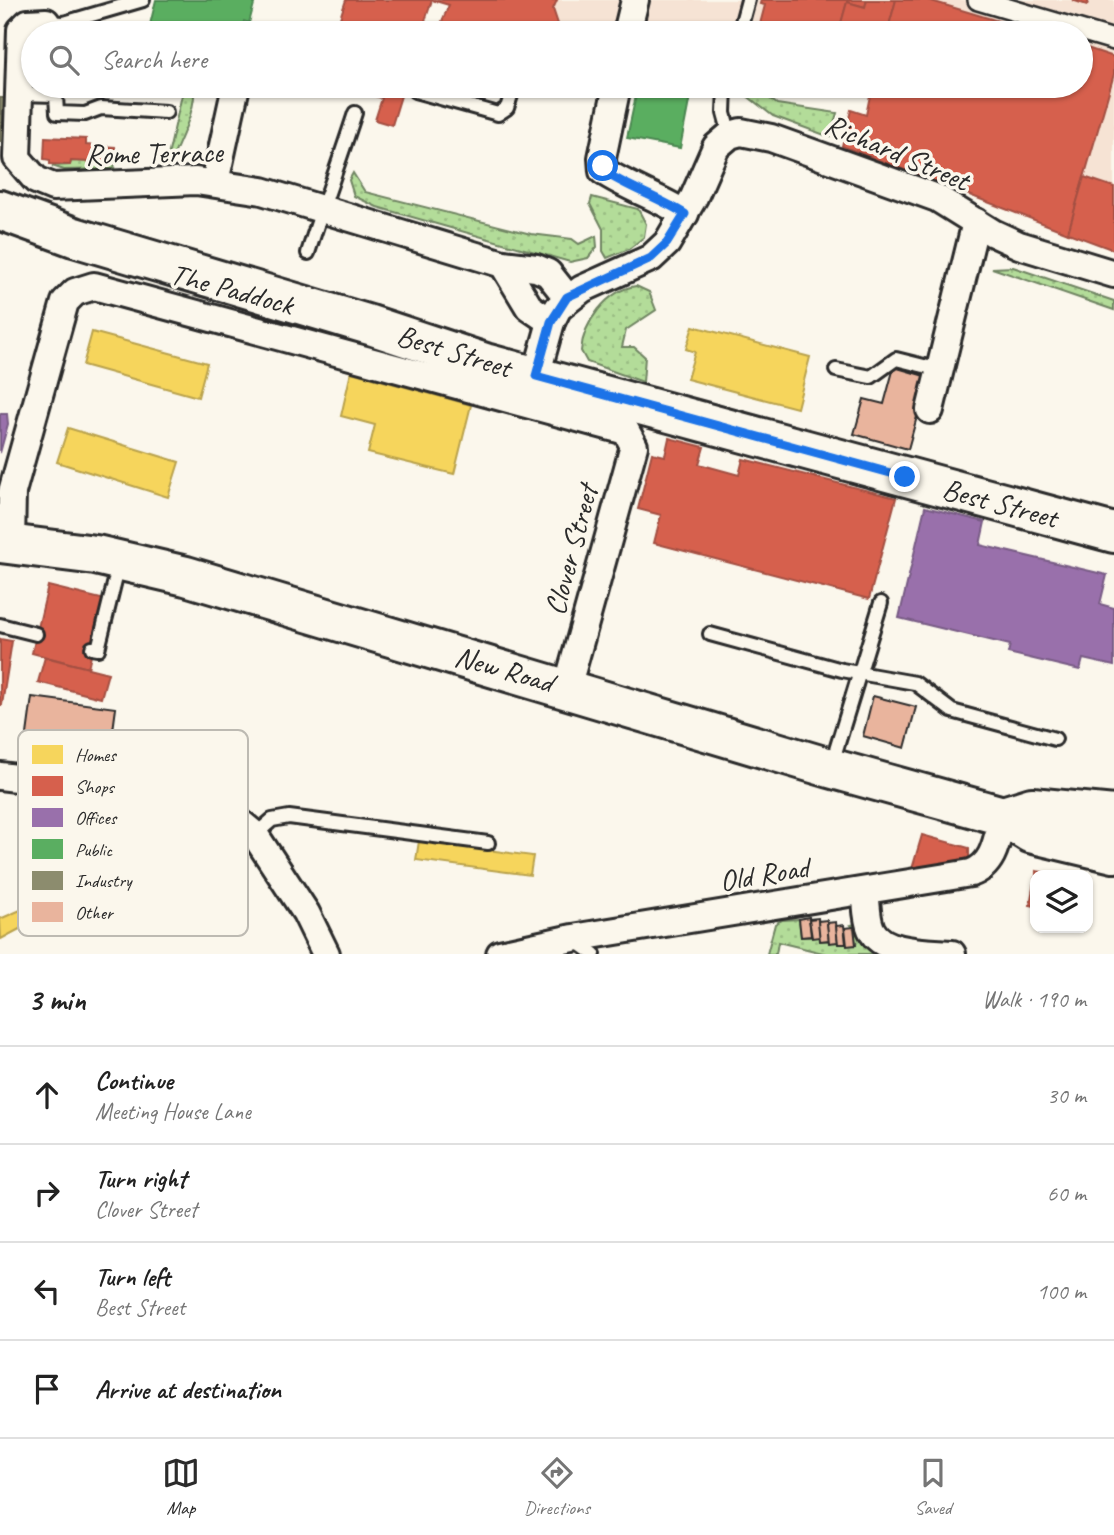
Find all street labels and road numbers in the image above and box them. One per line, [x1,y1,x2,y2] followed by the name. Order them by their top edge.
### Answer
[819,105,977,201] street label: Richard Street
[85,133,225,173] street label: Rome Terrace
[167,254,299,324] street label: The Paddock
[392,316,519,387] street label: Best Street
[938,469,1065,537] street label: Best Street
[535,477,608,619] street label: Clover Street
[450,637,562,702] street label: New Road
[717,848,815,900] street label: Old Road

